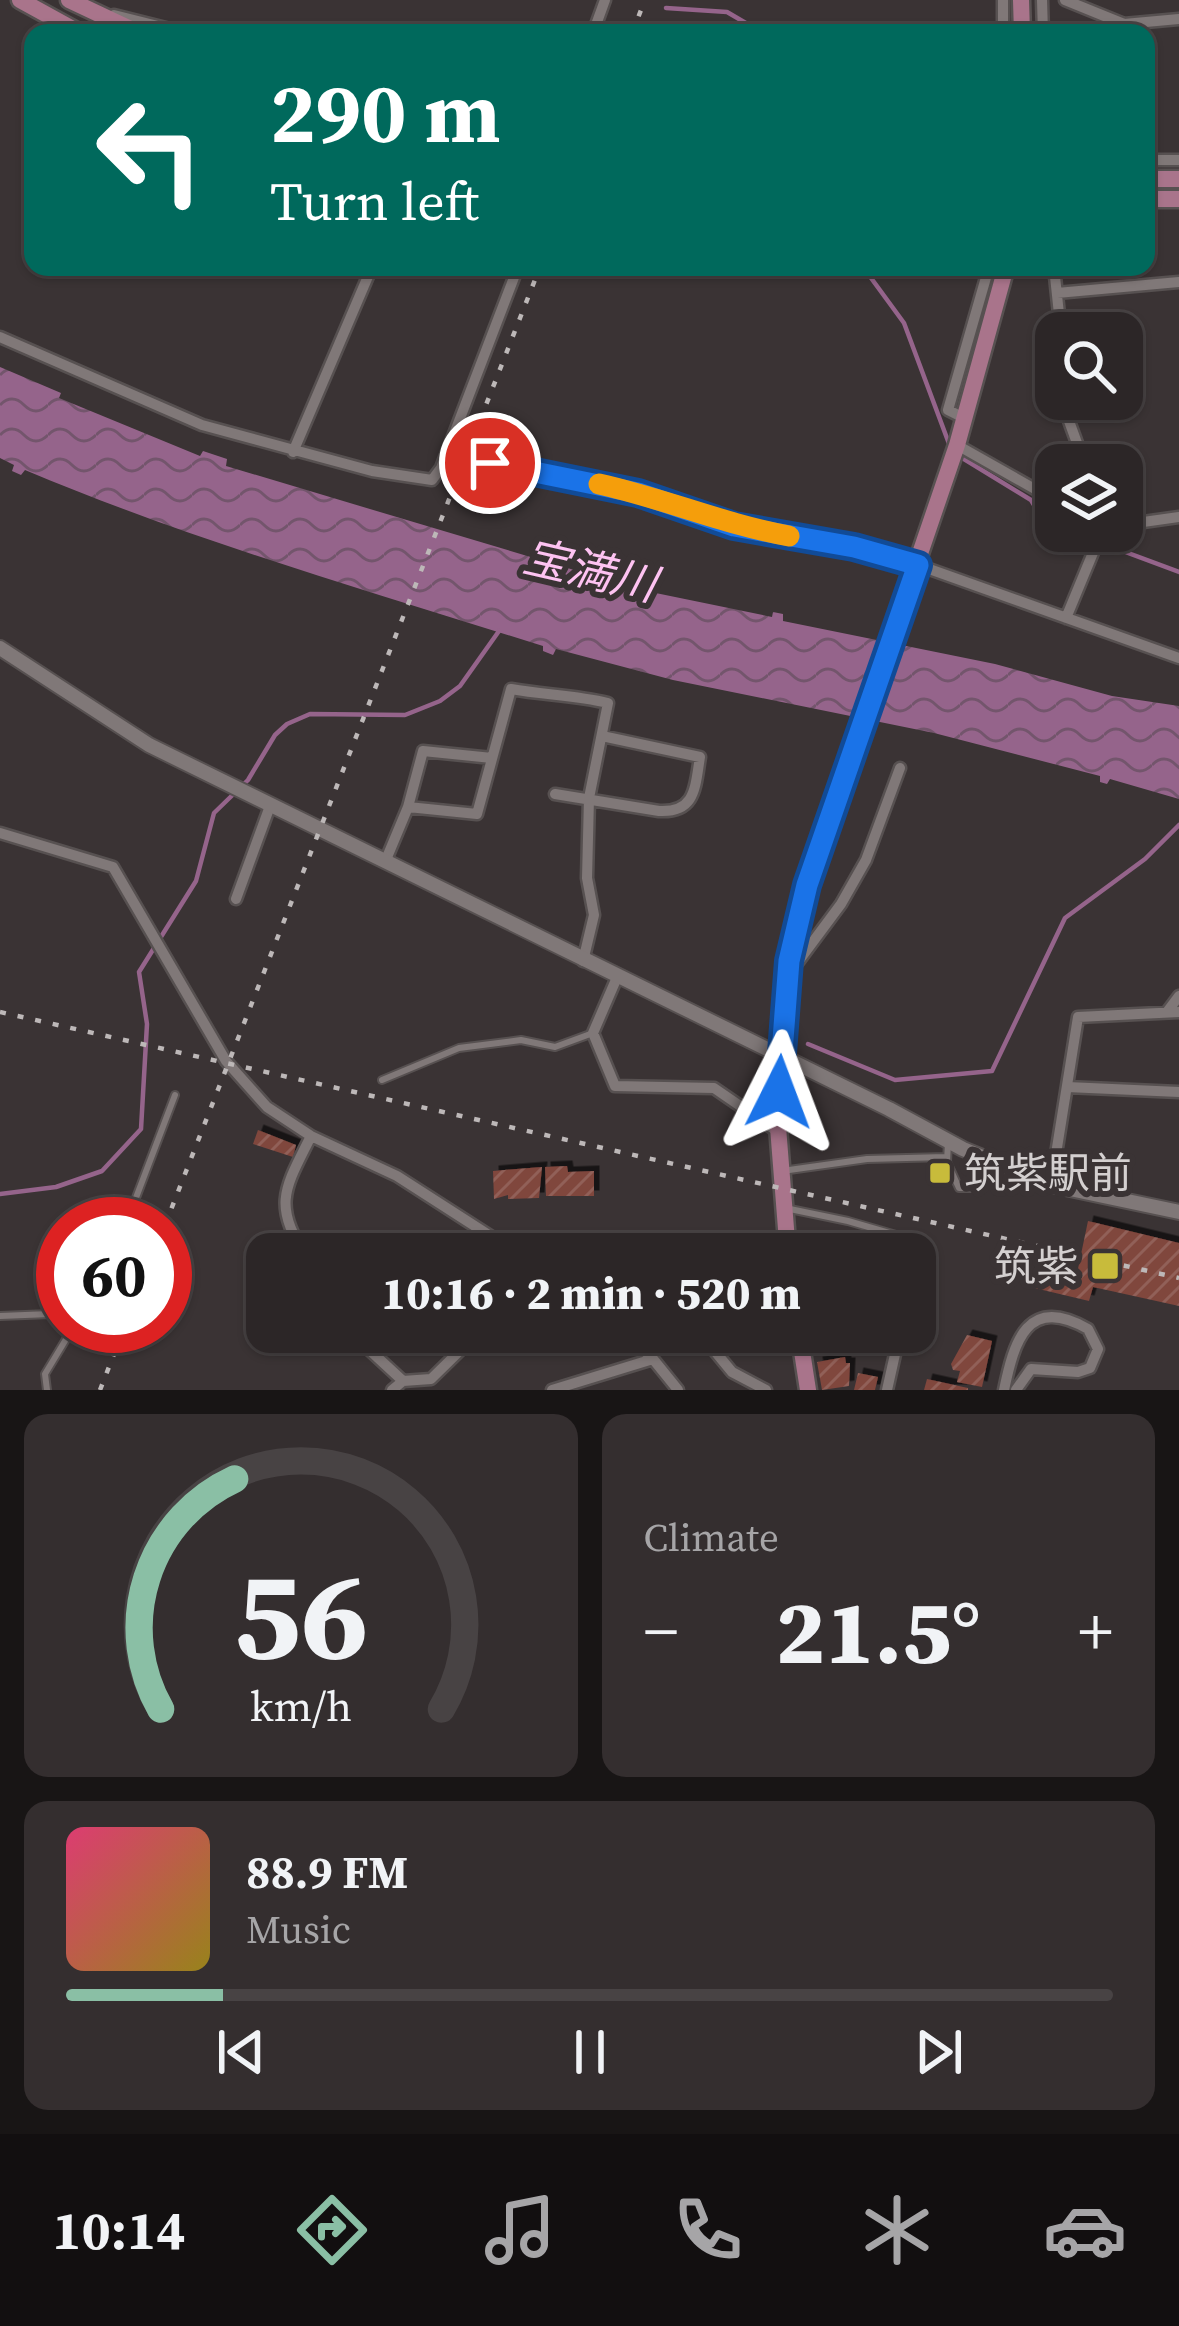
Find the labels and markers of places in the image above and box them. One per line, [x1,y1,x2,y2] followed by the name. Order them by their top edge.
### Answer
[439,412,541,514] pin
[964,1144,1132,1202] place label: 筑紫駅前
[927,1160,953,1186] marker: 筑紫駅前
[994,1237,1078,1295] place label: 筑紫
[1089,1250,1121,1282] marker: 筑紫

